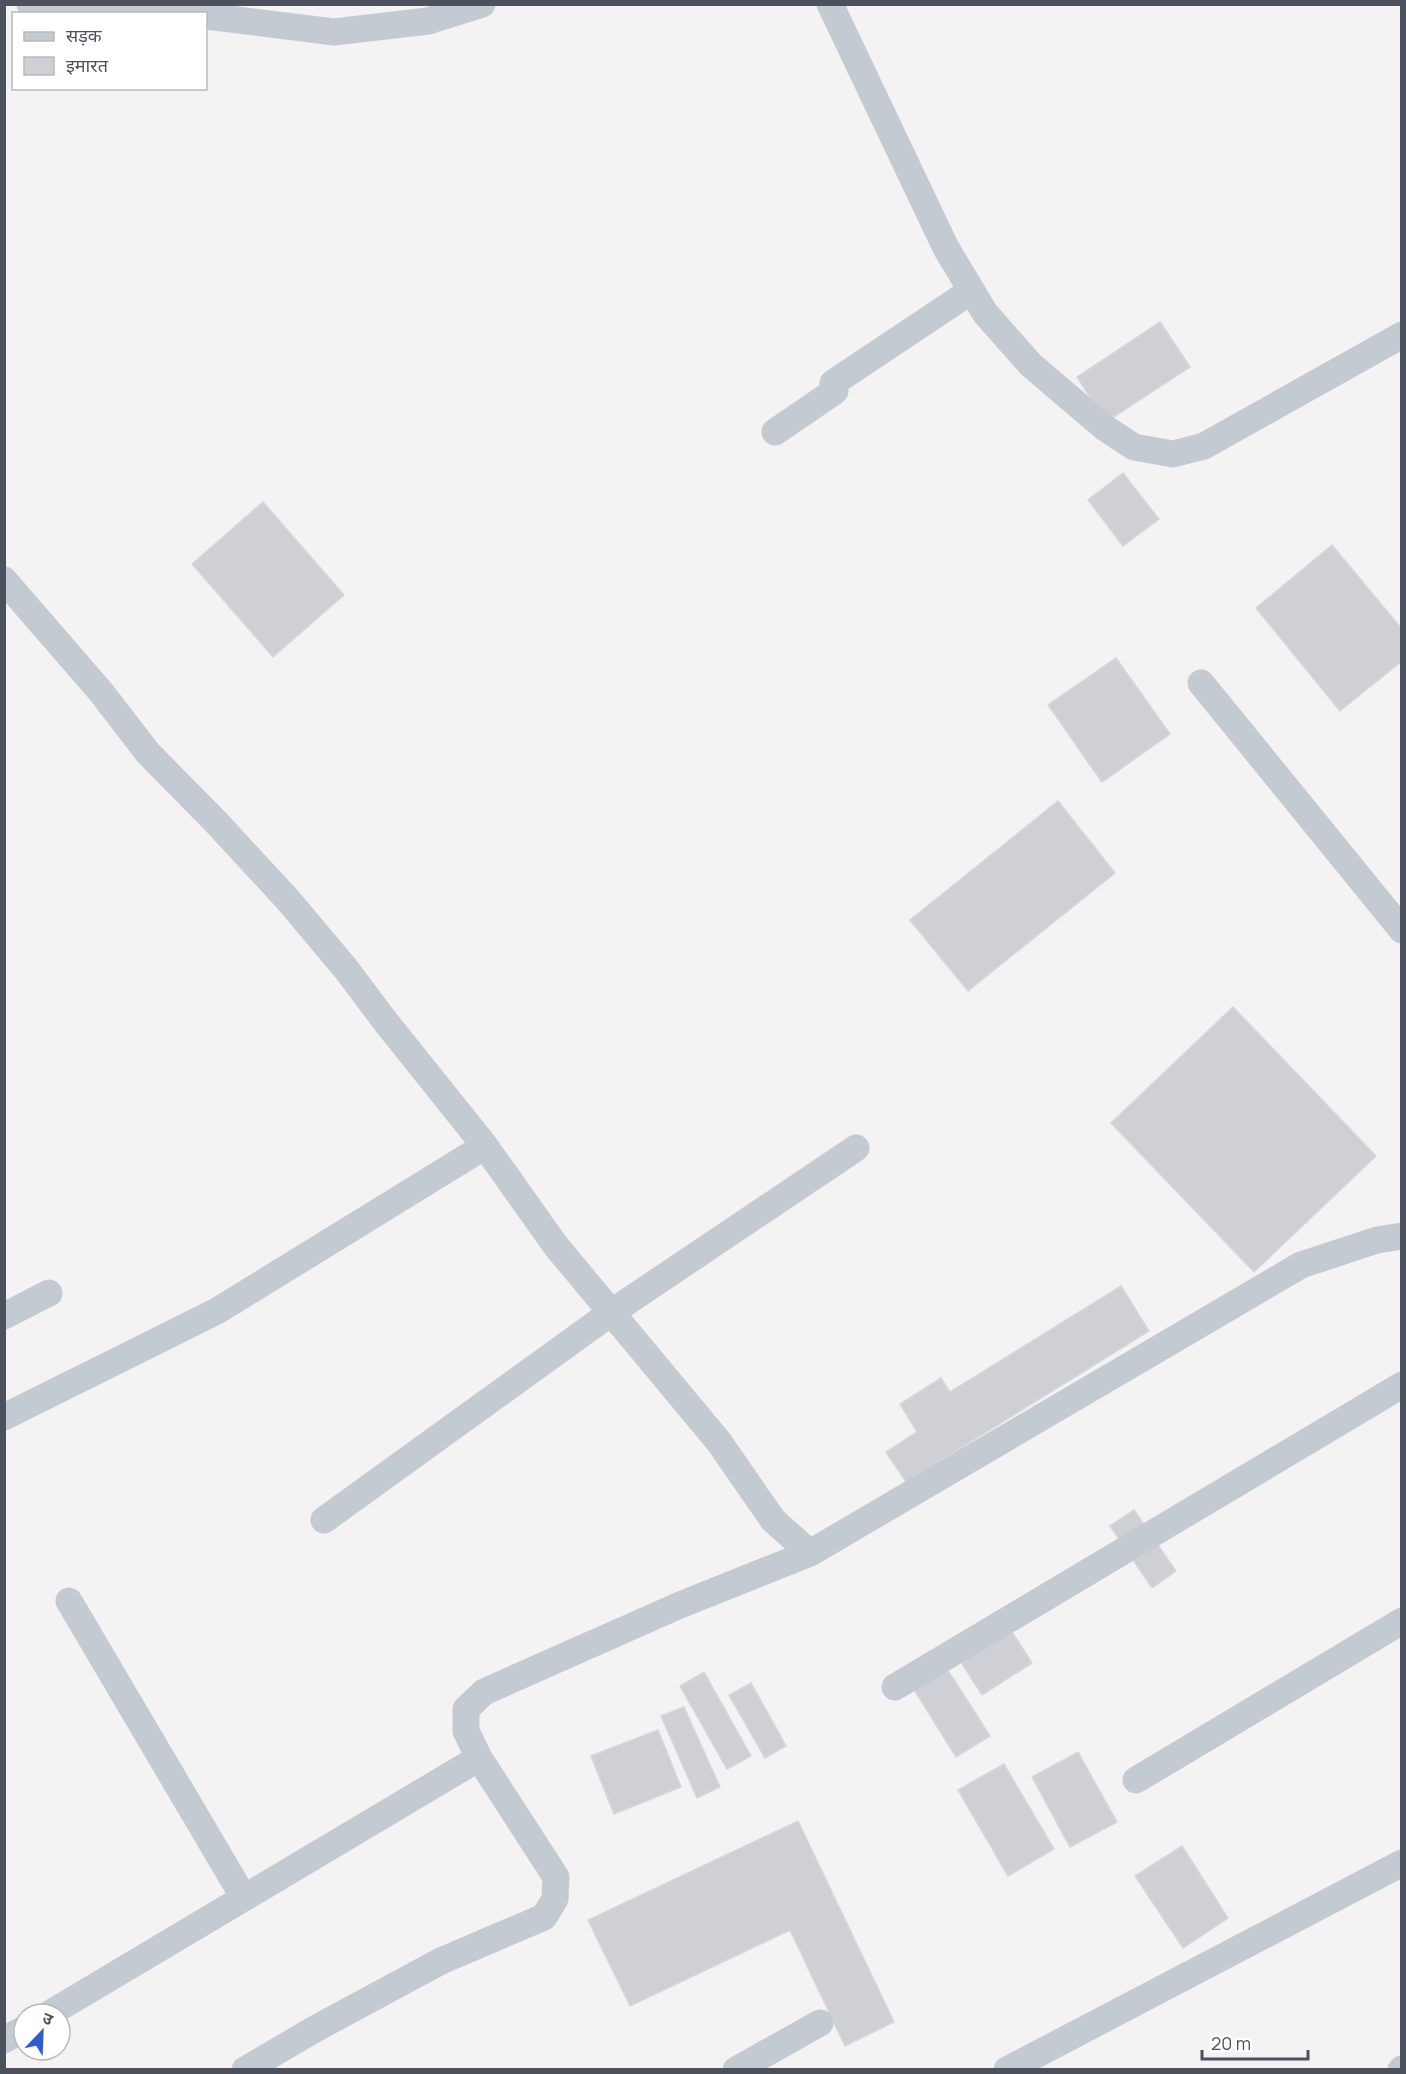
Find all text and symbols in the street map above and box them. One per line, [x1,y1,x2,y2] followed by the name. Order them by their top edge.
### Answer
[12,12,207,90] legend
[66,23,103,47] text: सड़क
[66,53,109,77] text: इमारत
[12,2002,72,2062] north arrow
[39,2006,57,2030] text: उ
[1202,2023,1308,2061] scale bar
[1211,2031,1251,2055] text: 20 m

